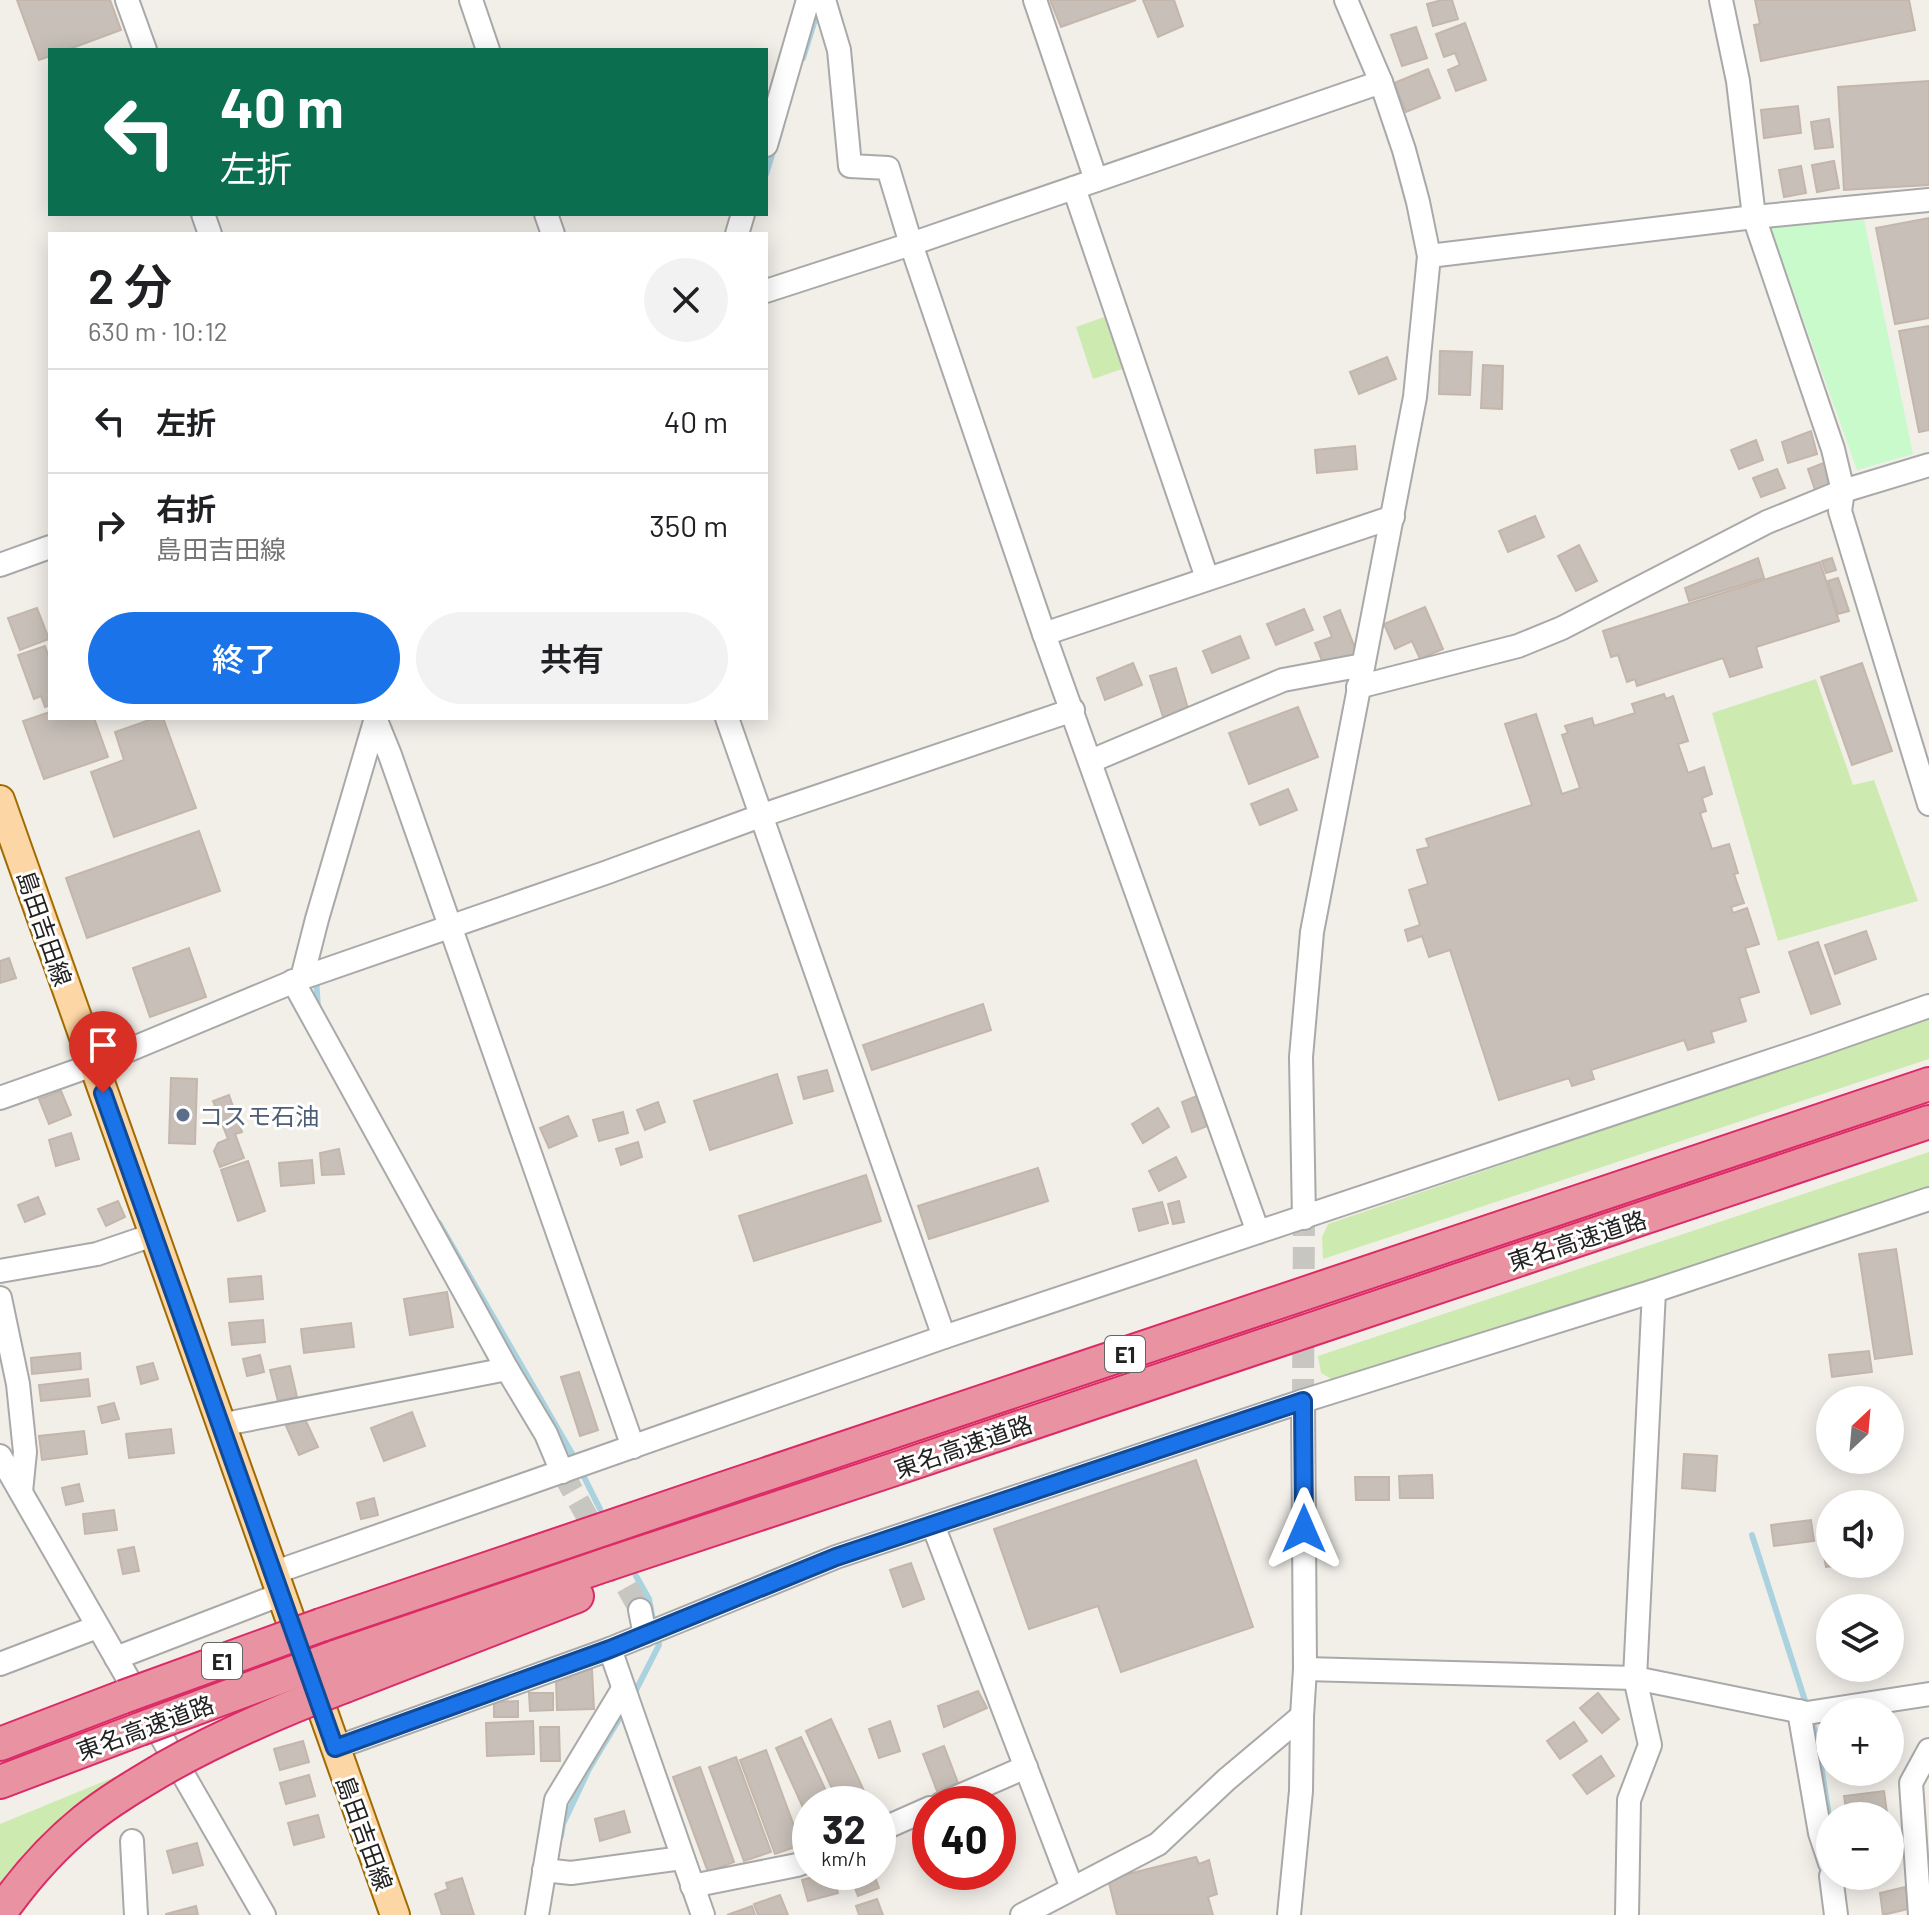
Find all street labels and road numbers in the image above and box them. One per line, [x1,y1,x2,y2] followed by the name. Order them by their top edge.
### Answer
[12,867,78,989] street label: 島田吉田線
[1504,1204,1650,1276] street label: 東名高速道路
[1105,1336,1145,1372] road number: E1
[890,1409,1036,1483] street label: 東名高速道路
[202,1643,242,1679] road number: E1
[72,1689,218,1765] street label: 東名高速道路
[331,1772,399,1894] street label: 島田吉田線

